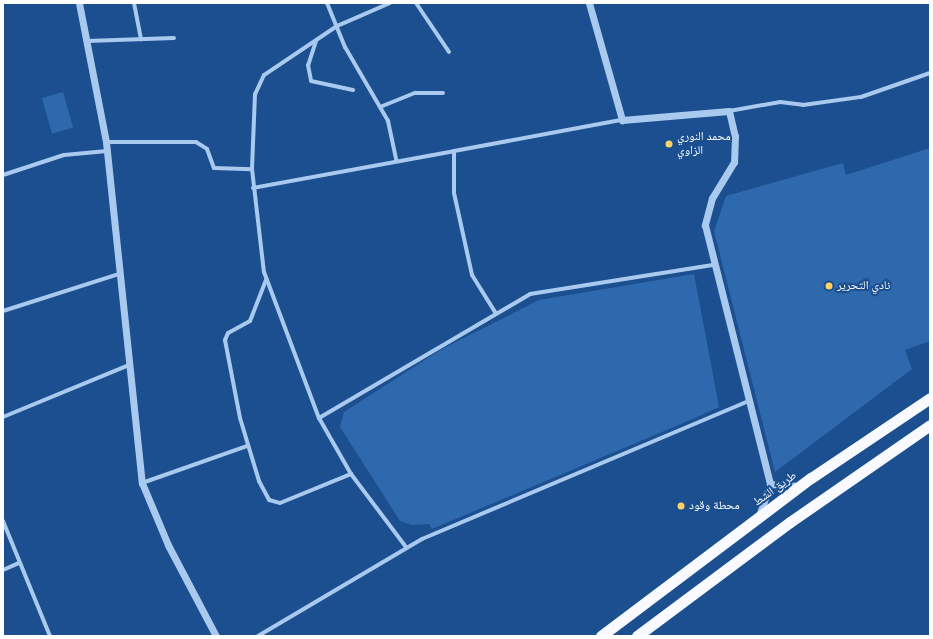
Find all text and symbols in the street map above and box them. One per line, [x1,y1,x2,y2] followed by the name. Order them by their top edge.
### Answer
[677,130,731,158] place label: محمد النوري الزاوي
[664,139,674,149] marker: محمد النوري الزاوي
[837,279,890,293] place label: نادي التحرير
[824,281,834,291] marker: نادي التحرير
[750,468,800,510] street label: طريق الشط
[689,499,740,513] place label: محطة وقود
[676,501,686,511] marker: محطة وقود

